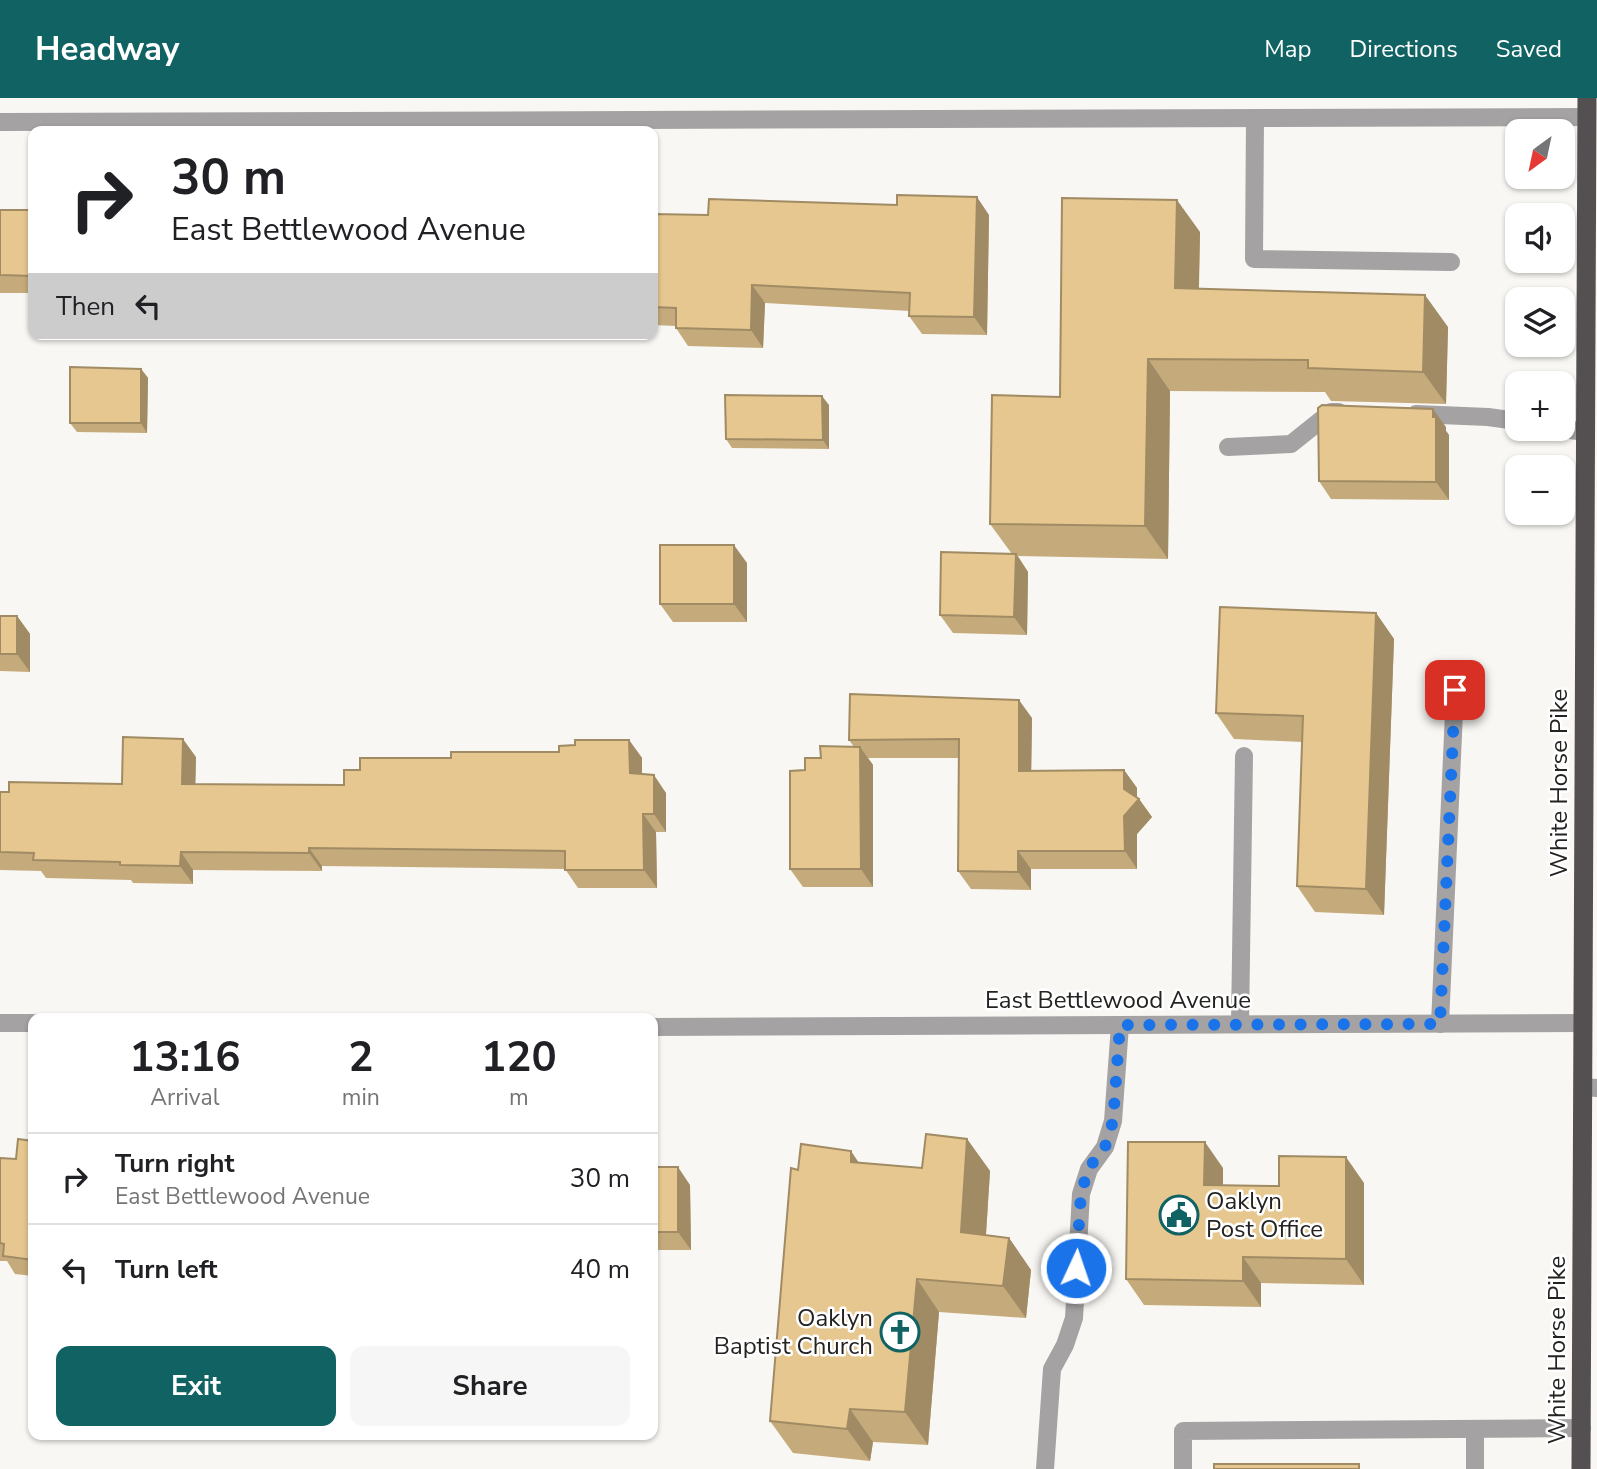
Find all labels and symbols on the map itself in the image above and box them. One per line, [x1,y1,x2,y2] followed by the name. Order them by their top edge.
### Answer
[1505,119,1575,189] north arrow
[1425,660,1485,720] pin
[1543,689,1575,877] street label: White Horse Pike
[985,984,1251,1016] street label: East Bettlewood Avenue
[1206,1185,1323,1245] place label: Oaklyn Post Office
[1158,1194,1200,1236] public building icon: Oaklyn Post Office
[1039,1231,1113,1305] position arrow
[1541,1256,1573,1444] street label: White Horse Pike
[714,1302,873,1362] place label: Oaklyn Baptist Church
[879,1311,921,1353] church icon: Oaklyn Baptist Church

